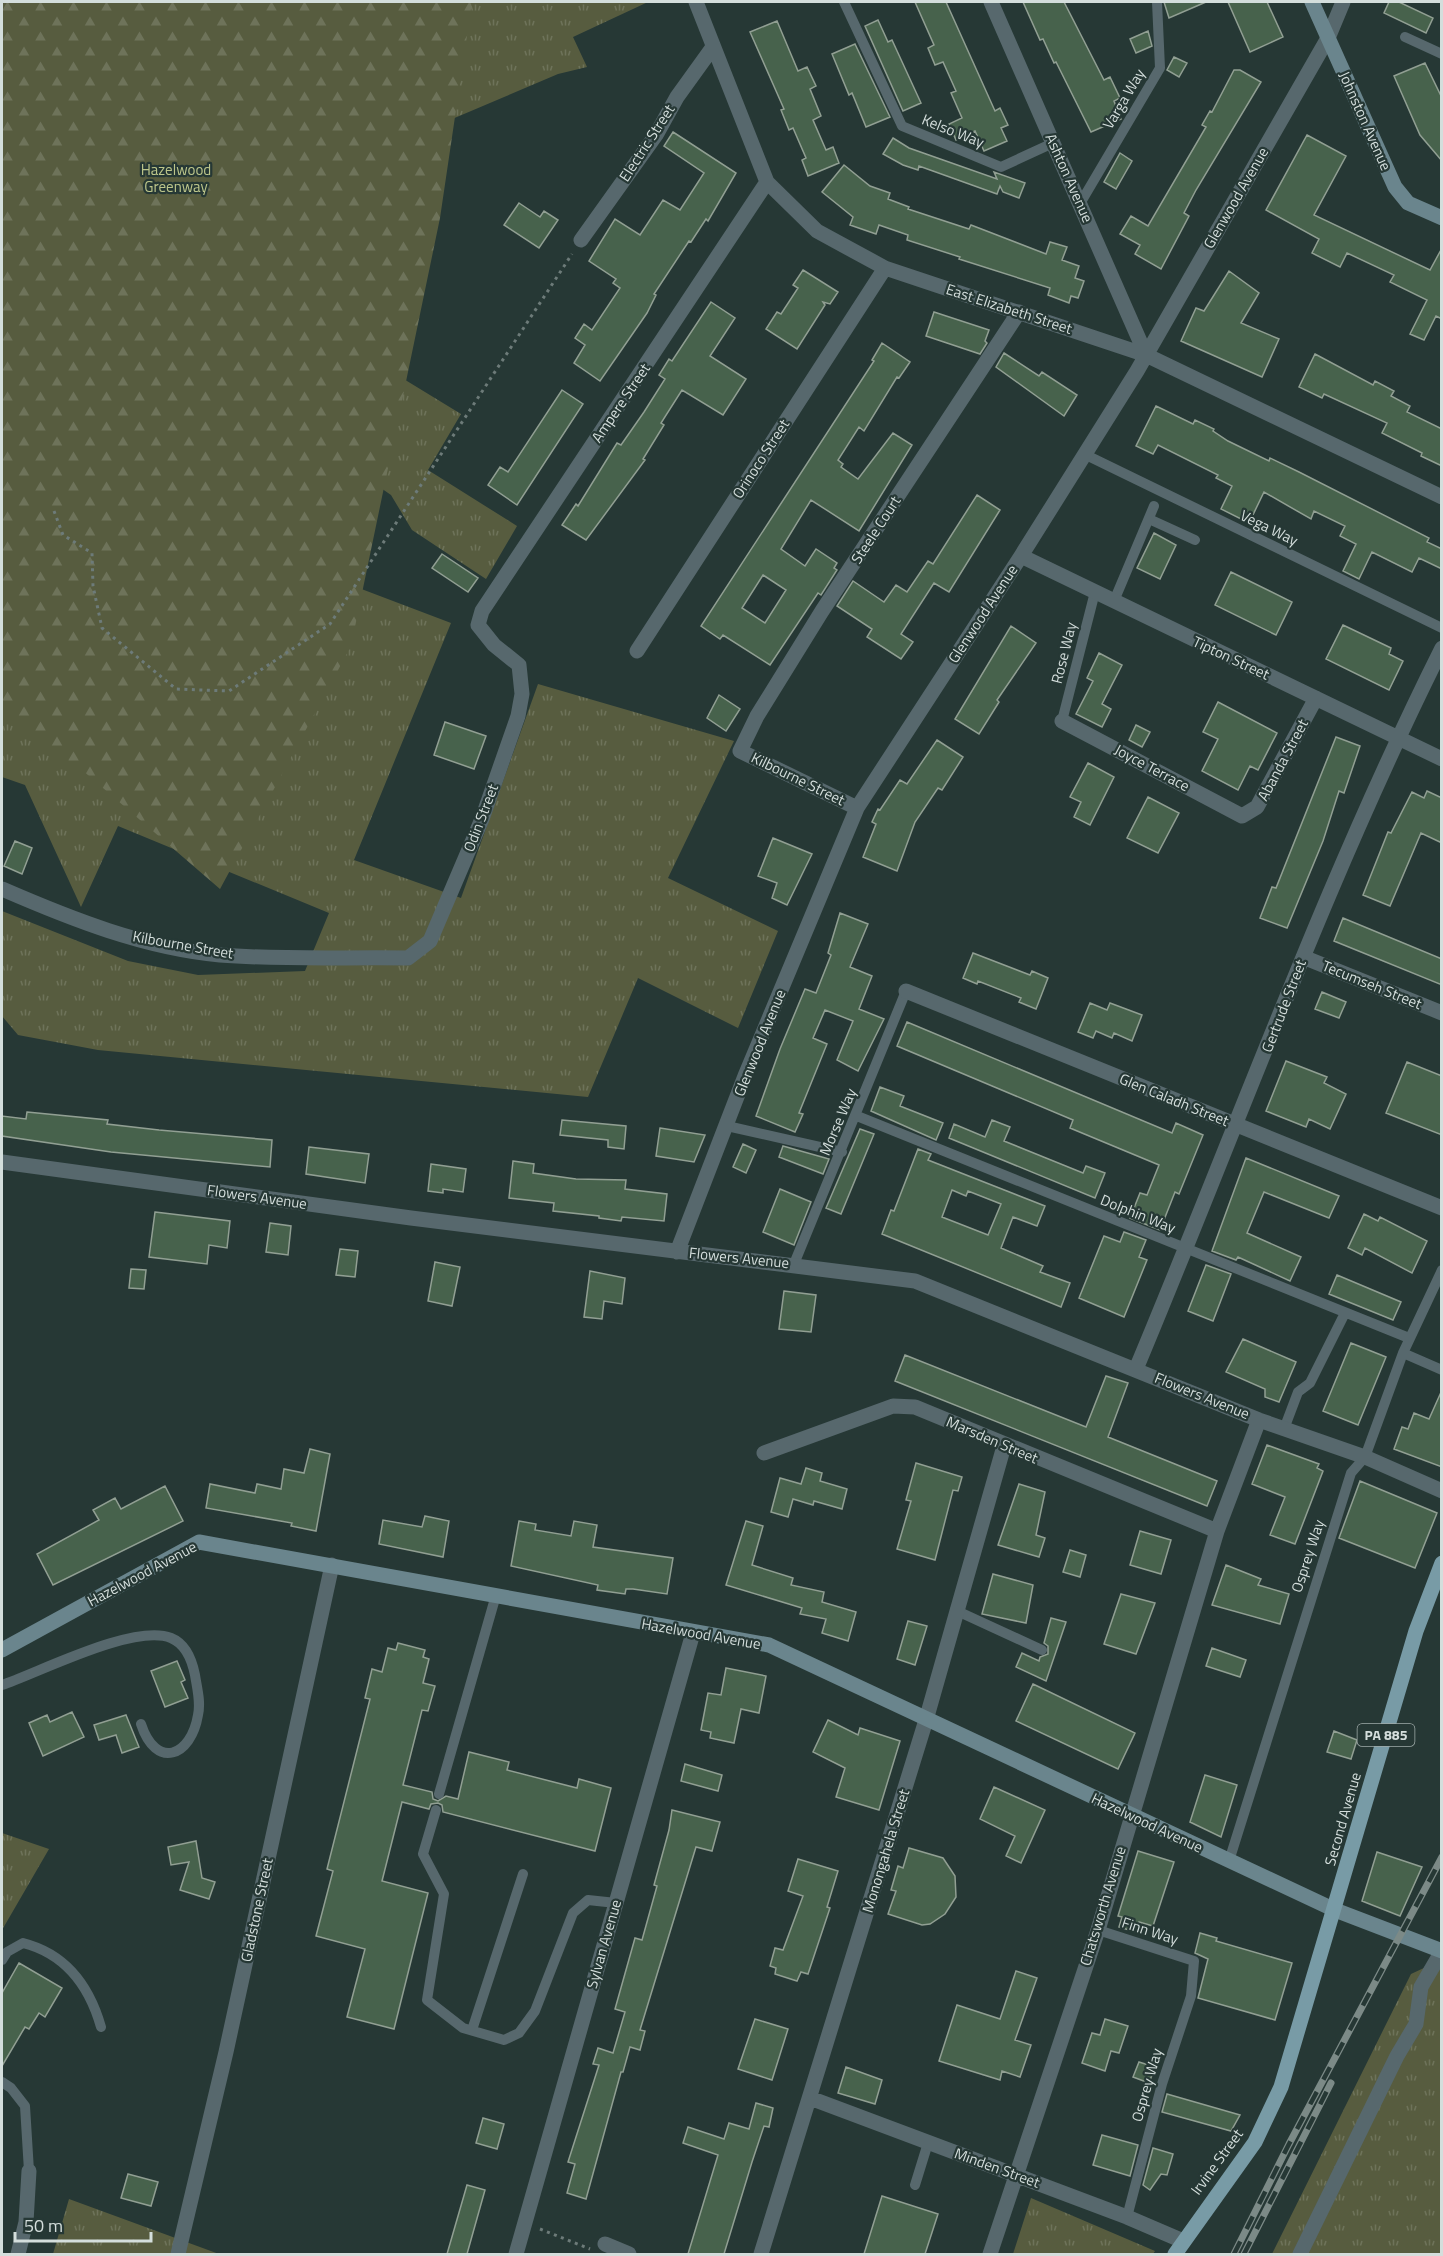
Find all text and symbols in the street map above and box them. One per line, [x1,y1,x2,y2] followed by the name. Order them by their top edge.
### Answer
[1096,64,1151,133] street label: Varga Way
[1333,67,1398,174] street label: Johnston Avenue
[613,99,681,186] street label: Electric Street
[919,108,988,153] street label: Kelso Way
[1040,130,1099,226] street label: Ashton Avenue
[1197,143,1274,253] street label: Glenwood Avenue
[141,158,211,198] park label: Hazelwood Greenway
[943,277,1076,340] street label: East Elizabeth Street
[585,358,656,447] street label: Ampere Street
[726,414,795,503] street label: Orinoco Street
[845,491,907,568] street label: Steele Court
[1236,504,1302,552] street label: Vega Way
[942,560,1023,668] street label: Glenwood Avenue
[1045,620,1082,686] street label: Rose Way
[1189,630,1274,686] street label: Tipton Street
[1251,714,1314,805] street label: Abanda Street
[1110,738,1194,797] street label: Joyce Terrace
[747,746,850,812] street label: Kilbourne Street
[457,780,504,855] street label: Odin Street
[131,924,236,965] street label: Kilbourne Street
[1319,954,1426,1015] street label: Tecumseh Street
[1255,955,1312,1056] street label: Gertrude Street
[728,986,791,1100] street label: Glenwood Avenue
[1116,1067,1233,1132] street label: Glen Caladh Street
[813,1085,862,1159] street label: Morse Way
[206,1178,308,1215] street label: Flowers Avenue
[1097,1188,1179,1239] street label: Dolphin Way
[688,1241,790,1274] street label: Flowers Avenue
[1151,1366,1253,1425] street label: Flowers Avenue
[943,1410,1042,1470] street label: Marsden Street
[1285,1516,1330,1595] street label: Osprey Way
[83,1535,200,1612] street label: Hazelwood Avenue
[640,1612,763,1655] street label: Hazelwood Avenue
[1358,1724,1414,1746] road number: PA 885
[1318,1769,1367,1868] street label: Second Avenue
[856,1785,915,1916] street label: Monongahela Street
[1088,1787,1207,1858] street label: Hazelwood Avenue
[1073,1843,1132,1968] street label: Chatsworth Avenue
[234,1855,279,1964] street label: Gladstone Street
[580,1897,627,1991] street label: Sylvan Avenue
[1119,1911,1181,1950] street label: Finn Way
[1125,2045,1168,2124] street label: Osprey Way
[1185,2123,1249,2200] street label: Irvine Street
[951,2141,1044,2194] street label: Minden Street
[15,2205,152,2243] scale bar
[24,2212,63,2239] text: 50 m

